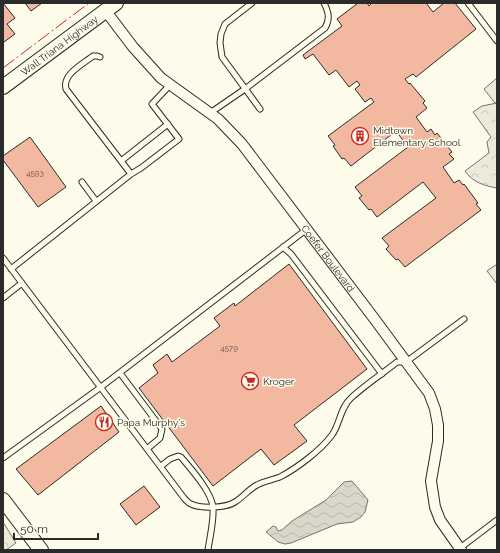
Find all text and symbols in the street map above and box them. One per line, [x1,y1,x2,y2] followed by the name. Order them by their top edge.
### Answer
[18,13,100,77] street label: Wall Triana Highway
[373,125,461,148] place label: Midtown Elementary School
[350,126,370,146] building icon: Midtown Elementary School
[26,168,44,178] house number: 4593
[300,222,357,294] street label: Coefer Boulevard
[220,343,238,353] house number: 4579
[240,371,260,391] supermarket icon: Kroger
[263,376,295,387] place label: Kroger
[94,412,114,432] restaurant icon: Papa Murphy's
[117,417,185,428] place label: Papa Murphy's
[14,515,98,541] scale bar
[20,522,48,536] text: 50 m

